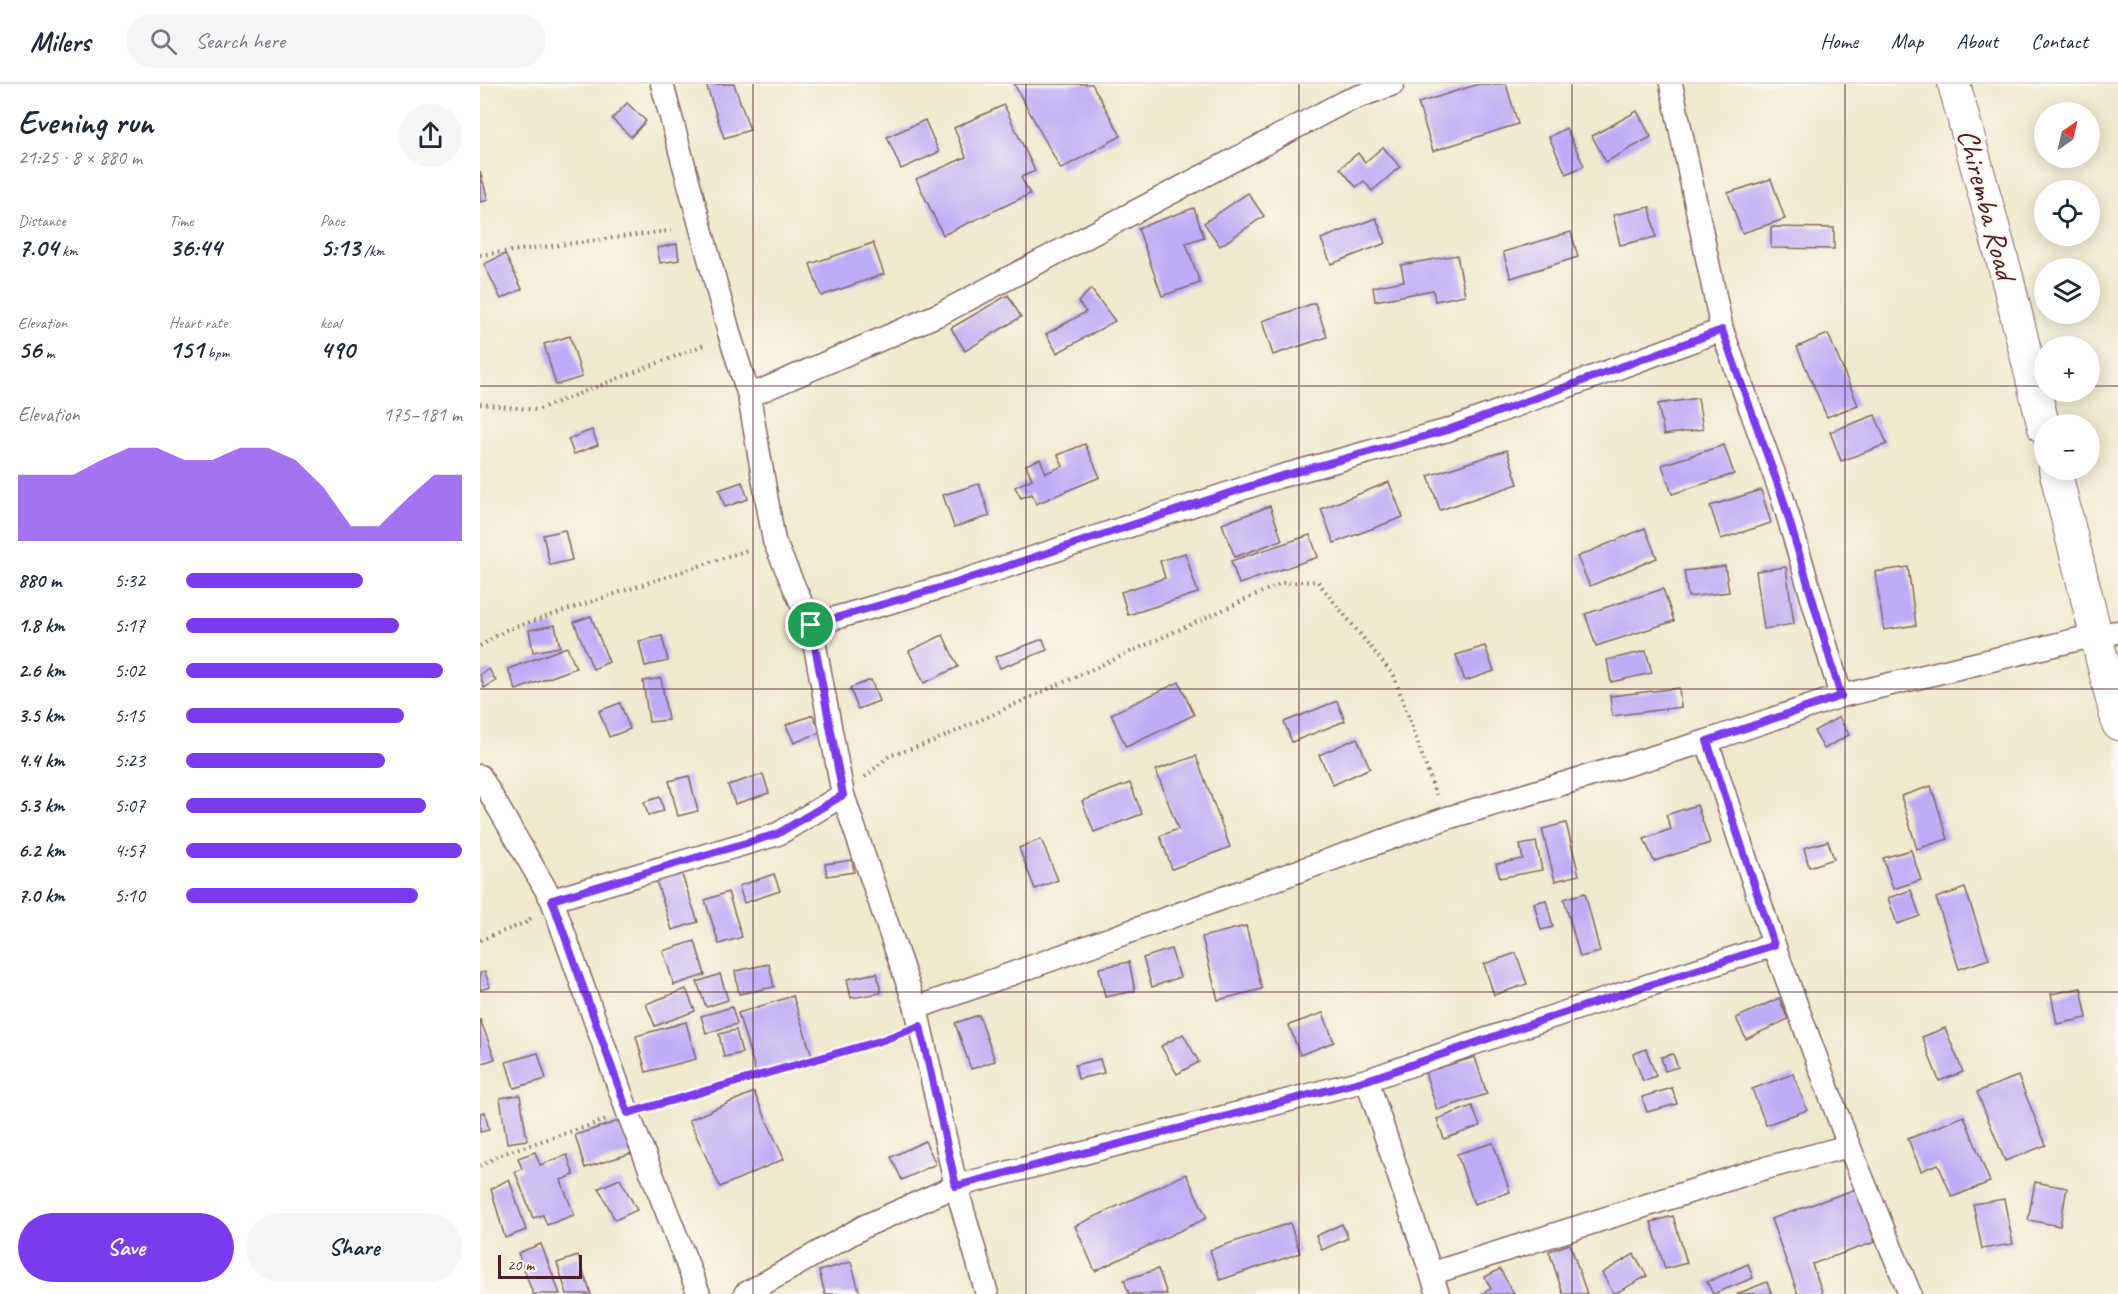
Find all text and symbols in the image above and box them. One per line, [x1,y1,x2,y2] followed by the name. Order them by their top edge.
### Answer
[126,14,546,68] search box
[30,24,90,59] text: Milers
[147,25,180,58] icon: search
[195,27,285,55] text: Search here
[1820,28,1858,54] text: Home
[1891,28,1923,54] text: Map
[1956,28,1998,54] text: About
[2031,28,2088,54] text: Contact
[18,101,153,143] text: Evening run
[2034,102,2100,168] north arrow
[2034,102,2100,480] map controls
[399,104,462,167] button: share
[1949,125,2026,287] street label: Chiremba Road
[18,145,142,170] text: 21:25 · 8 × 880 m
[2034,180,2100,246] button: locate
[18,211,66,231] text: Distance
[169,211,193,231] text: Time
[320,211,345,231] text: Pace
[18,231,58,264] text: 7.04
[169,231,222,264] text: 36:44
[320,231,360,264] text: 5:13
[58,241,78,261] text: km
[360,241,385,261] text: /km
[2034,258,2100,324] button: layers
[18,313,67,333] text: Elevation
[169,313,227,333] text: Heart rate
[320,313,341,333] text: kcal
[18,333,42,366] text: 56
[169,333,204,366] text: 151
[320,333,355,366] text: 490
[2034,336,2100,402] button: +
[42,343,54,363] text: m
[204,343,230,363] text: bpm
[18,402,80,427] text: Elevation
[383,402,462,427] text: 175–181 m
[2034,414,2100,480] button: −
[18,568,61,593] text: 880 m
[114,568,145,593] text: 5:32
[785,599,836,650] pin
[794,608,827,641] icon: arrive
[18,613,65,638] text: 1.8 km
[114,613,145,638] text: 5:17
[18,658,65,683] text: 2.6 km
[114,658,145,683] text: 5:02
[18,703,64,728] text: 3.5 km
[114,703,145,728] text: 5:15
[18,748,65,773] text: 4.4 km
[114,748,145,773] text: 5:23
[18,793,64,818] text: 5.3 km
[114,793,145,818] text: 5:07
[18,838,65,863] text: 6.2 km
[114,838,145,863] text: 4:57
[18,883,64,908] text: 7.0 km
[114,883,145,908] text: 5:10
[18,1213,234,1282] button: Save
[246,1213,462,1282] button: Share
[498,1252,582,1280] scale bar
[507,1255,534,1275] text: 20 m

